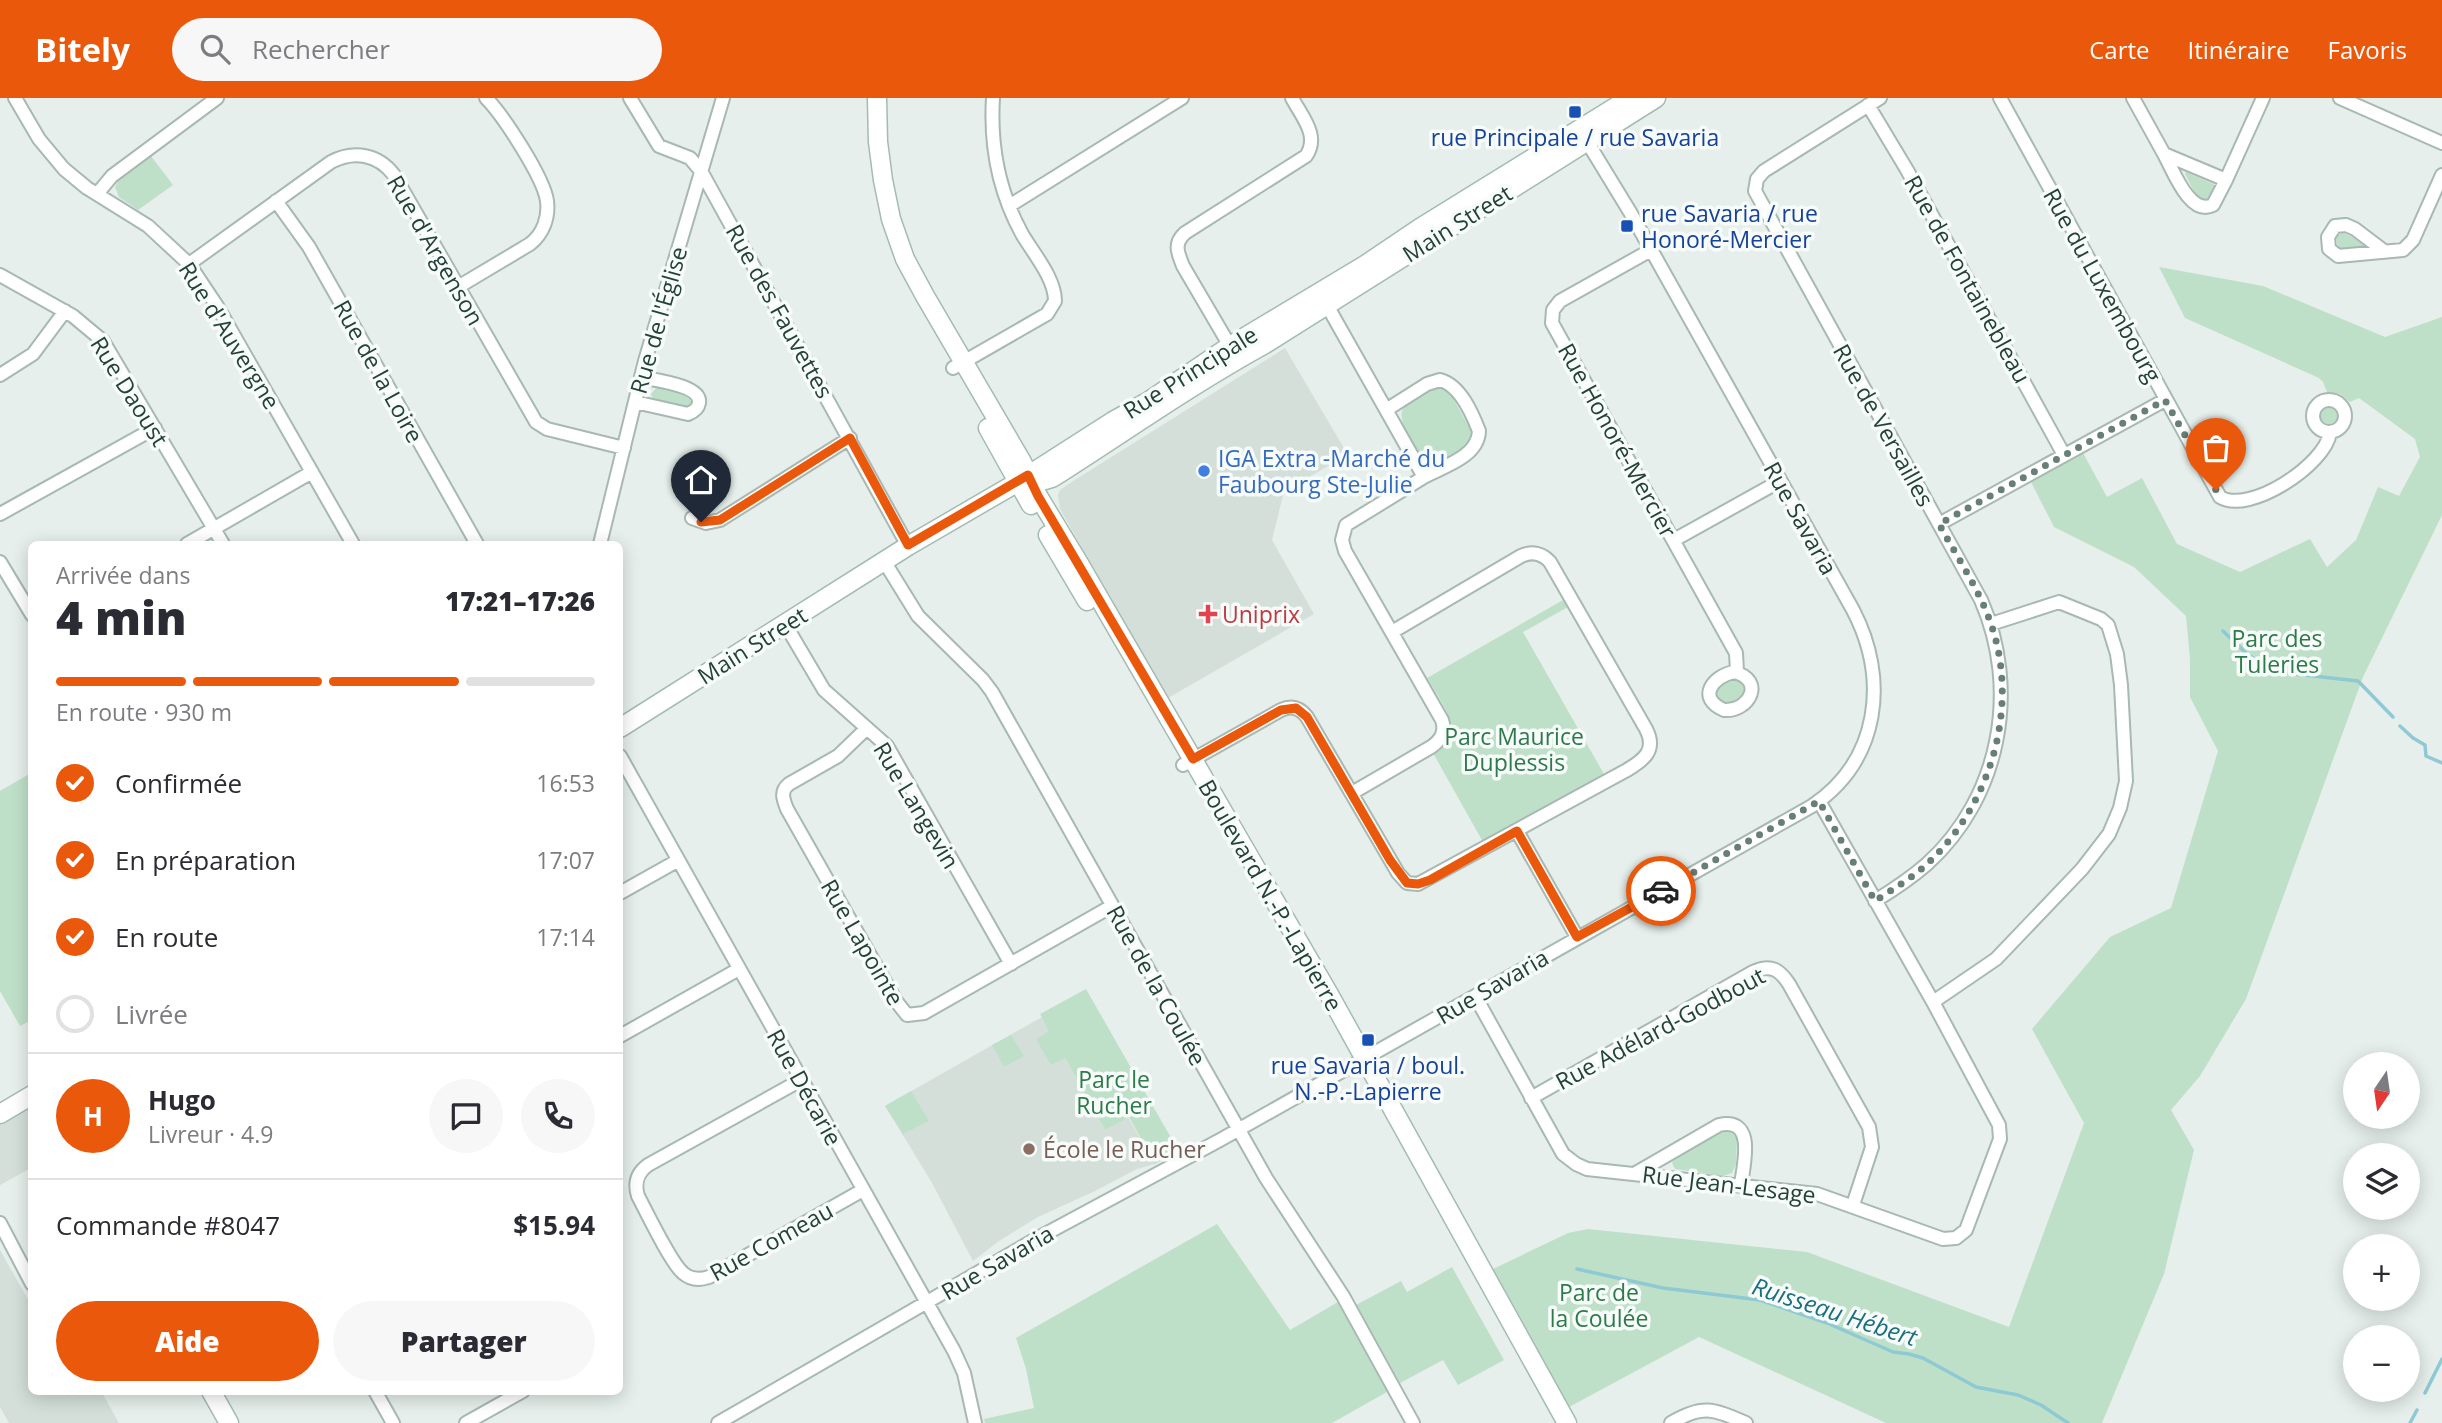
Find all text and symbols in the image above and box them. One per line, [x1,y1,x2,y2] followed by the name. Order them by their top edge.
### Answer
[172,18,662,81] search box
[35,27,130,72] text: Bitely
[196,30,234,68] icon: search
[252,31,390,67] text: Rechercher
[2089,33,2150,66] text: Carte
[2188,33,2290,66] text: Itinéraire
[2328,33,2407,66] text: Favoris
[1567,104,1583,120] marker: rue Principale / rue Savaria
[1431,121,1719,153] place label: rue Principale / rue Savaria
[380,169,492,331] street label: Rue d'Argenson
[1897,169,2039,389] street label: Rue de Fontainebleau
[1396,177,1518,269] street label: Main Street
[2036,182,2170,388] street label: Rue du Luxembourg
[1641,197,1818,255] place label: rue Savaria / rue Honoré-Mercier
[719,218,841,404] street label: Rue des Fauvettes
[1619,218,1635,234] marker: rue Savaria / rue Honoré-Mercier
[622,243,694,397] street label: Rue de l'Église
[172,255,288,415] street label: Rue d'Auvergne
[327,294,431,448] street label: Rue de la Loire
[1117,318,1263,426] street label: Rue Principale
[84,330,176,452] street label: Rue Daoust
[1551,337,1685,544] street label: Rue Honoré-Mercier
[1826,338,1942,512] street label: Rue de Versailles
[2186,418,2246,490] pin
[2197,429,2235,467] icon: bag
[1218,442,1445,500] place label: IGA Extra -Marché du Faubourg Ste-Julie
[671,450,731,522] pin
[1757,456,1845,580] street label: Rue Savaria
[682,461,720,499] icon: home
[1196,463,1212,479] marker: IGA Extra -Marché du Faubourg Ste-Julie
[56,559,190,591] text: Arrivée dans
[445,583,595,619] text: 17:21–17:26
[56,586,187,648] text: 4 min
[1222,598,1300,630] place label: Uniprix
[691,599,813,691] street label: Main Street
[1200,606,1216,622] marker: Uniprix
[2232,622,2322,680] park label: Parc des Tuleries
[56,696,232,728] text: En route · 930 m
[1444,720,1584,778] park label: Parc Maurice Duplessis
[866,736,968,874] street label: Rue Langevin
[56,764,94,802] icon: check
[115,765,242,801] text: Confirmée
[536,767,595,799] text: 16:53
[1191,773,1351,1017] street label: Boulevard N.-P.-Lapierre
[56,841,94,879] icon: check
[115,842,296,878] text: En préparation
[536,844,595,876] text: 17:07
[1626,856,1696,926] courier
[1642,872,1680,910] icon: car
[814,873,912,1011] street label: Rue Lapointe
[1100,899,1214,1071] street label: Rue de la Coulée
[56,918,94,956] icon: check
[115,919,218,955] text: En route
[536,921,595,953] text: 17:14
[1430,941,1554,1031] street label: Rue Savaria
[1550,959,1770,1097] street label: Rue Adélard-Godbout
[115,996,188,1032] text: Livrée
[760,1023,850,1151] street label: Rue Décarie
[1360,1032,1376,1048] marker: rue Savaria / boul. N.-P.-Lapierre
[1271,1049,1465,1107] place label: rue Savaria / boul. N.-P.-Lapierre
[2343,1052,2420,1129] north arrow
[2343,1052,2420,1402] map controls
[1076,1063,1152,1121] park label: Parc le Rucher
[429,1079,503,1153] button: chat
[521,1079,595,1153] button: phone
[148,1082,216,1118] text: Hugo
[83,1098,103,1134] text: H
[148,1118,273,1150] text: Livreur · 4.9
[1043,1133,1206,1165] place label: École le Rucher
[1021,1141,1037,1157] marker: École le Rucher
[2343,1143,2420,1220] button: layers
[1640,1157,1818,1211] street label: Rue Jean-Lesage
[704,1194,838,1288] street label: Rue Comeau
[56,1207,280,1243] text: Commande #8047
[513,1207,595,1243] text: $15.94
[935,1217,1059,1307] street label: Rue Savaria
[2343,1234,2420,1311] button: +
[1748,1269,1923,1354] water label: Ruisseau Hébert
[1550,1276,1648,1334] park label: Parc de la Coulée
[56,1301,319,1381] button: Aide
[333,1301,595,1381] button: Partager
[2343,1325,2420,1402] button: −

